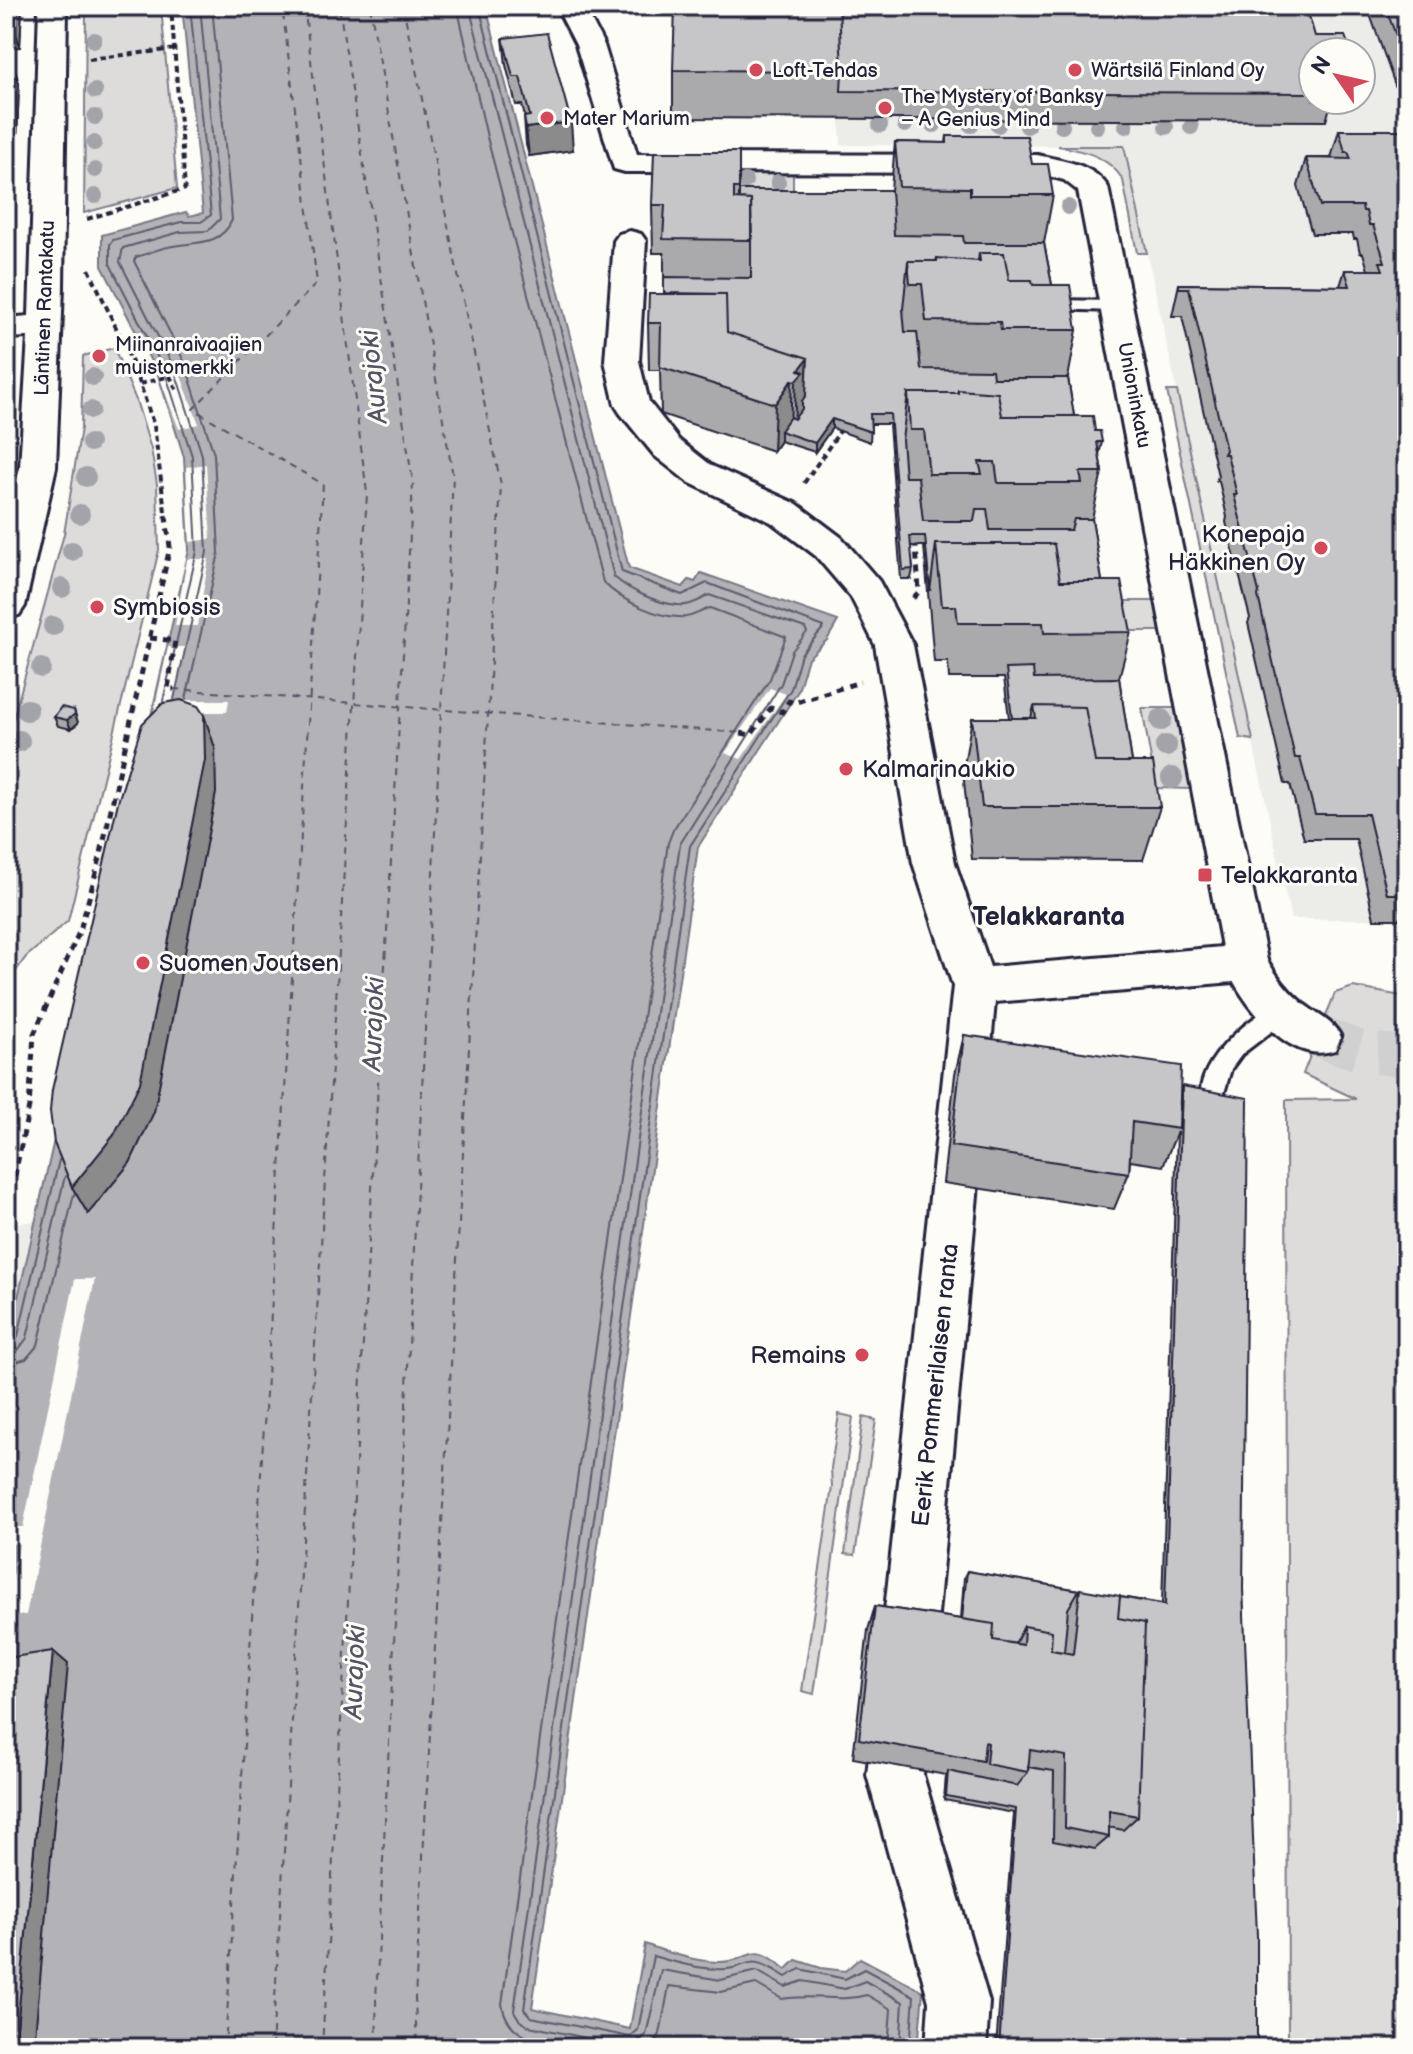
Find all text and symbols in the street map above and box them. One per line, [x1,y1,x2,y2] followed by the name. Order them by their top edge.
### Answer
[1297,36,1377,116] north arrow
[1306,51,1337,80] text: N
[772,59,878,83] place label: Loft-Tehdas
[1091,59,1264,83] place label: Wärtsilä Finland Oy
[747,61,765,79] marker: Loft-Tehdas
[1066,61,1084,79] marker: Wärtsilä Finland Oy
[901,85,1104,132] place label: The Mystery of Banksy – A Genius Mind
[876,99,894,117] marker: The Mystery of Banksy – A Genius Mind
[563,107,690,131] place label: Mater Marium
[538,109,556,127] marker: Mater Marium
[30,220,60,396] street label: Läntinen Rantakatu
[354,327,395,427] water label: Aurajoki
[115,333,262,380] place label: Miinanraivaajien muistomerkki
[1112,340,1156,450] street label: Unioninkatu
[90,347,108,365] marker: Miinanraivaajien muistomerkki
[1168,520,1305,577] place label: Konepaja Häkkinen Oy
[1312,539,1330,557] marker: Konepaja Häkkinen Oy
[113,593,221,622] place label: Symbiosis
[88,598,106,616] marker: Symbiosis
[862,755,1015,784] place label: Kalmarinaukio
[837,760,855,778] marker: Kalmarinaukio
[1221,861,1358,890] place label: Telakkaranta
[1196,866,1214,884] marker: Telakkaranta
[973,902,1125,933] district label: Telakkaranta
[159,949,339,978] place label: Suomen Joutsen
[134,954,152,972] marker: Suomen Joutsen
[357,975,392,1074] water label: Aurajoki
[906,1242,965,1528] street label: Eerik Pommerilaisen ranta
[750,1341,846,1370] place label: Remains
[853,1346,871,1364] marker: Remains
[338,1623,373,1722] water label: Aurajoki

